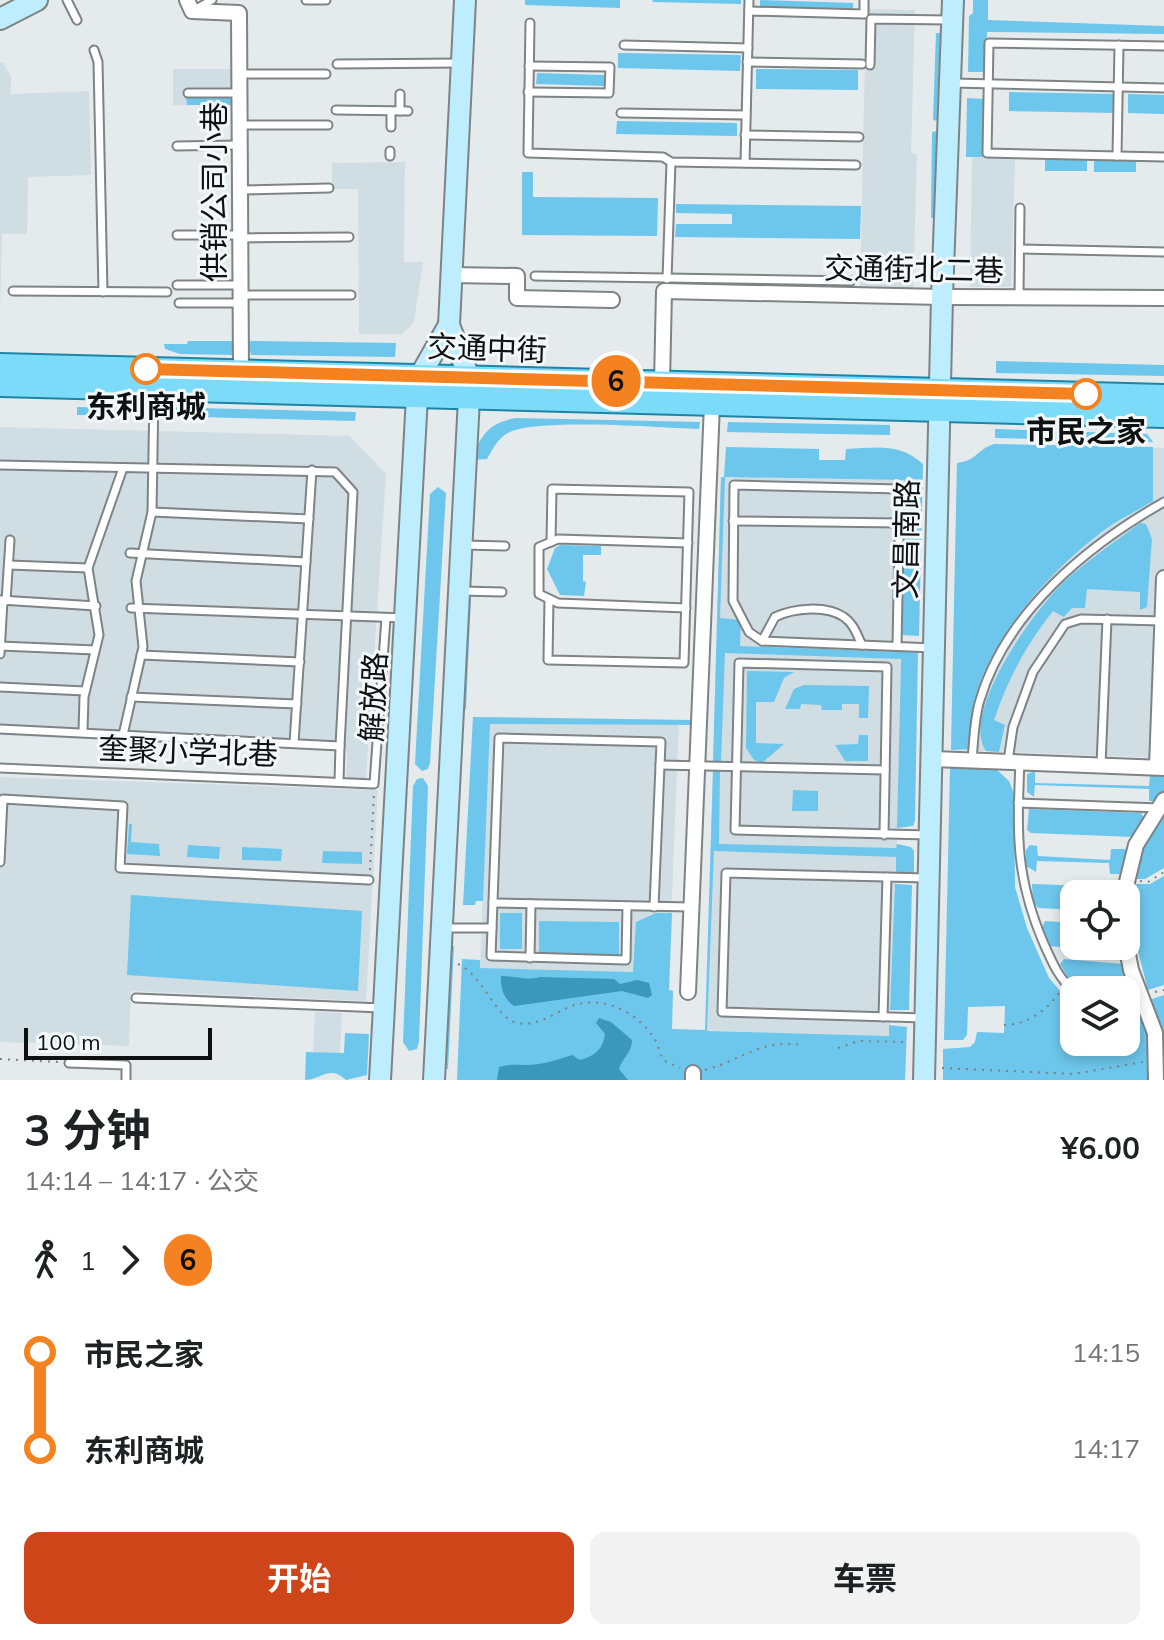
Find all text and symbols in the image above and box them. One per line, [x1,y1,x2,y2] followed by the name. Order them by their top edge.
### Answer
[195,102,233,282] street label: 供销公司小巷
[824,248,1004,290] street label: 交通街北二巷
[426,327,548,369] street label: 交通中街
[131,354,161,384] marker: 东利商城
[590,355,642,407] line badge: 6
[608,363,624,398] text: 6
[1071,379,1101,409] marker: 市民之家
[86,387,206,425] place label: 东利商城
[1026,412,1146,450] place label: 市民之家
[886,479,926,599] street label: 文昌南路
[352,651,394,743] street label: 解放路
[97,729,279,773] street label: 奎聚小学北巷
[1060,880,1140,1056] map controls
[1060,880,1140,960] button: locate
[1060,976,1140,1056] button: layers
[24,1024,212,1060] scale bar
[36,1028,101,1056] text: 100 m
[24,1102,150,1157] text: 3 分钟
[1061,1129,1140,1167] text: ¥6.00
[24,1164,259,1197] text: 14:14 – 14:17 · 公交
[24,1238,68,1282] icon: walk
[108,1238,152,1282] icon: forward
[180,1242,196,1277] text: 6
[80,1244,96,1277] text: 1
[84,1335,204,1373] text: 市民之家
[1072,1336,1140,1369] text: 14:15
[84,1431,204,1469] text: 东利商城
[1072,1432,1140,1465] text: 14:17
[24,1532,574,1624] button: 开始
[590,1532,1140,1624] button: 车票

